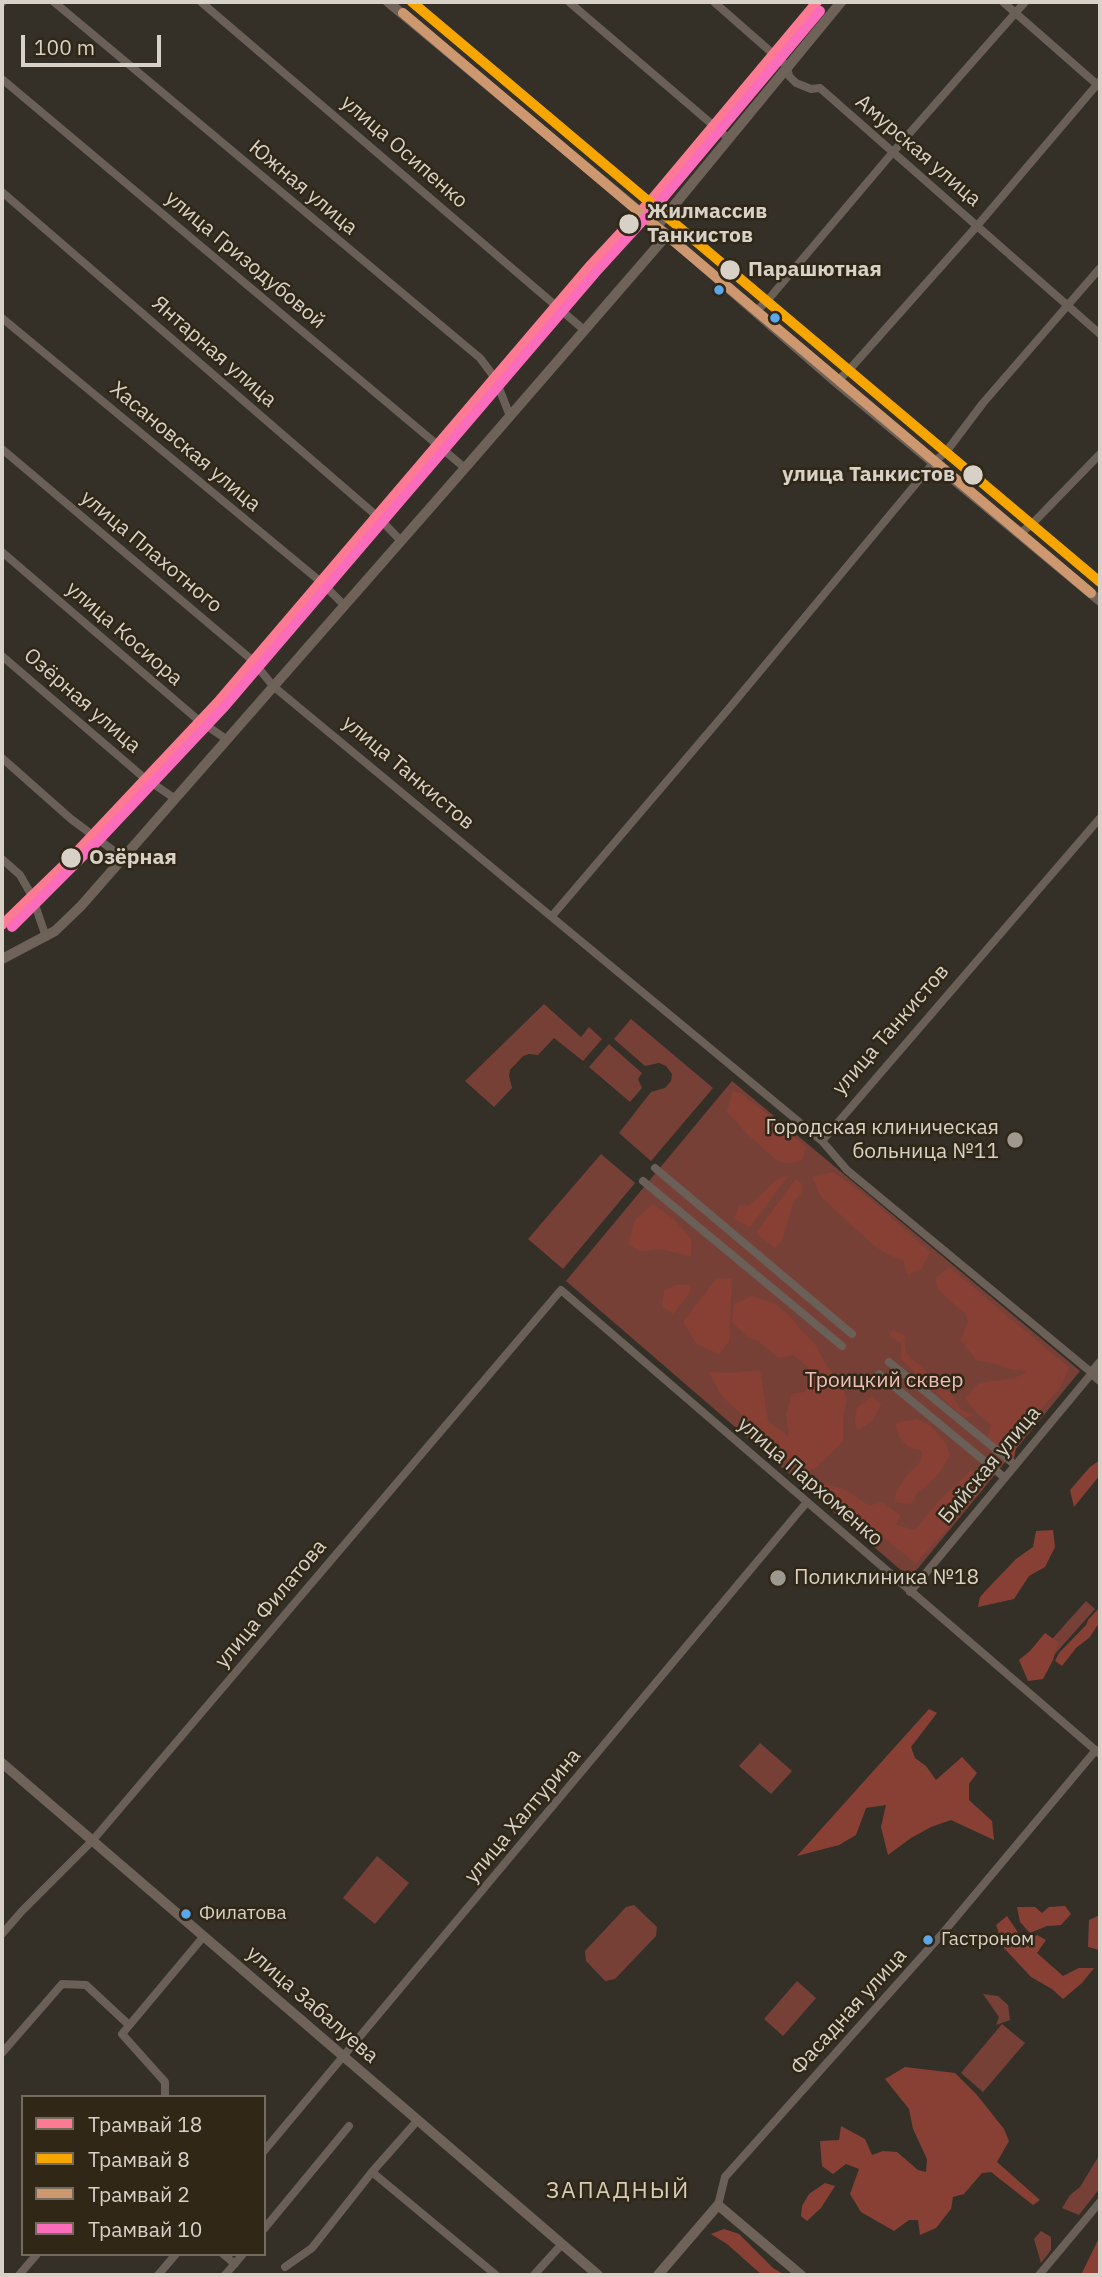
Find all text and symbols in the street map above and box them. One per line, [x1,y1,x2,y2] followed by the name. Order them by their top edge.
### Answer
[24,21,164,65] scale bar
[34,33,95,61] text: 100 m
[335,90,473,214] street label: улица Осипенко
[850,90,986,212] street label: Амурская улица
[244,135,362,241] street label: Южная улица
[160,186,330,334] street label: улица Гризодубовой
[647,199,767,249] place label: Жилмассив Танкистов
[617,212,641,236] marker: Жилмассив Танкистов
[748,257,882,283] place label: Парашютная
[718,258,742,282] marker: Парашютная
[712,283,726,297] unlabelled marker
[147,291,281,413] street label: Янтарная улица
[768,311,782,325] unlabelled marker
[105,377,265,517] street label: Хасановская улица
[782,462,955,488] place label: улица Танкистов
[961,463,985,487] marker: улица Танкистов
[75,485,227,619] street label: улица Плахотного
[61,576,187,692] street label: улица Косиора
[18,643,146,759] street label: Озёрная улица
[337,710,479,836] street label: улица Танкистов
[89,845,177,871] place label: Озёрная
[59,846,83,870] marker: Озёрная
[827,960,955,1100] street label: улица Танкистов
[765,1115,999,1165] place label: Городская клиническая больница №11
[1005,1130,1025,1150] marker: Городская клиническая больница №11
[805,1368,963,1394] park label: Троицкий сквер
[934,1401,1046,1529] street label: Бийская улица
[732,1412,888,1552] street label: улица Пархоменко
[210,1535,332,1673] street label: улица Филатова
[794,1565,979,1591] place label: Поликлиника №18
[768,1568,788,1588] marker: Поликлиника №18
[459,1744,587,1888] street label: улица Халтурина
[199,1903,287,1925] place label: Филатова
[179,1907,193,1921] marker: Филатова
[941,1929,1034,1951] place label: Гастроном
[921,1933,935,1947] marker: Гастроном
[241,1941,383,2069] street label: улица Забалуева
[786,1944,912,2080] street label: Фасадная улица
[21,2095,266,2256] legend
[88,2110,202,2138] text: Трамвай 18
[88,2145,190,2173] text: Трамвай 8
[547,2177,689,2205] district label: ЗАПАДНЫЙ
[88,2180,190,2208] text: Трамвай 2
[88,2215,202,2243] text: Трамвай 10

